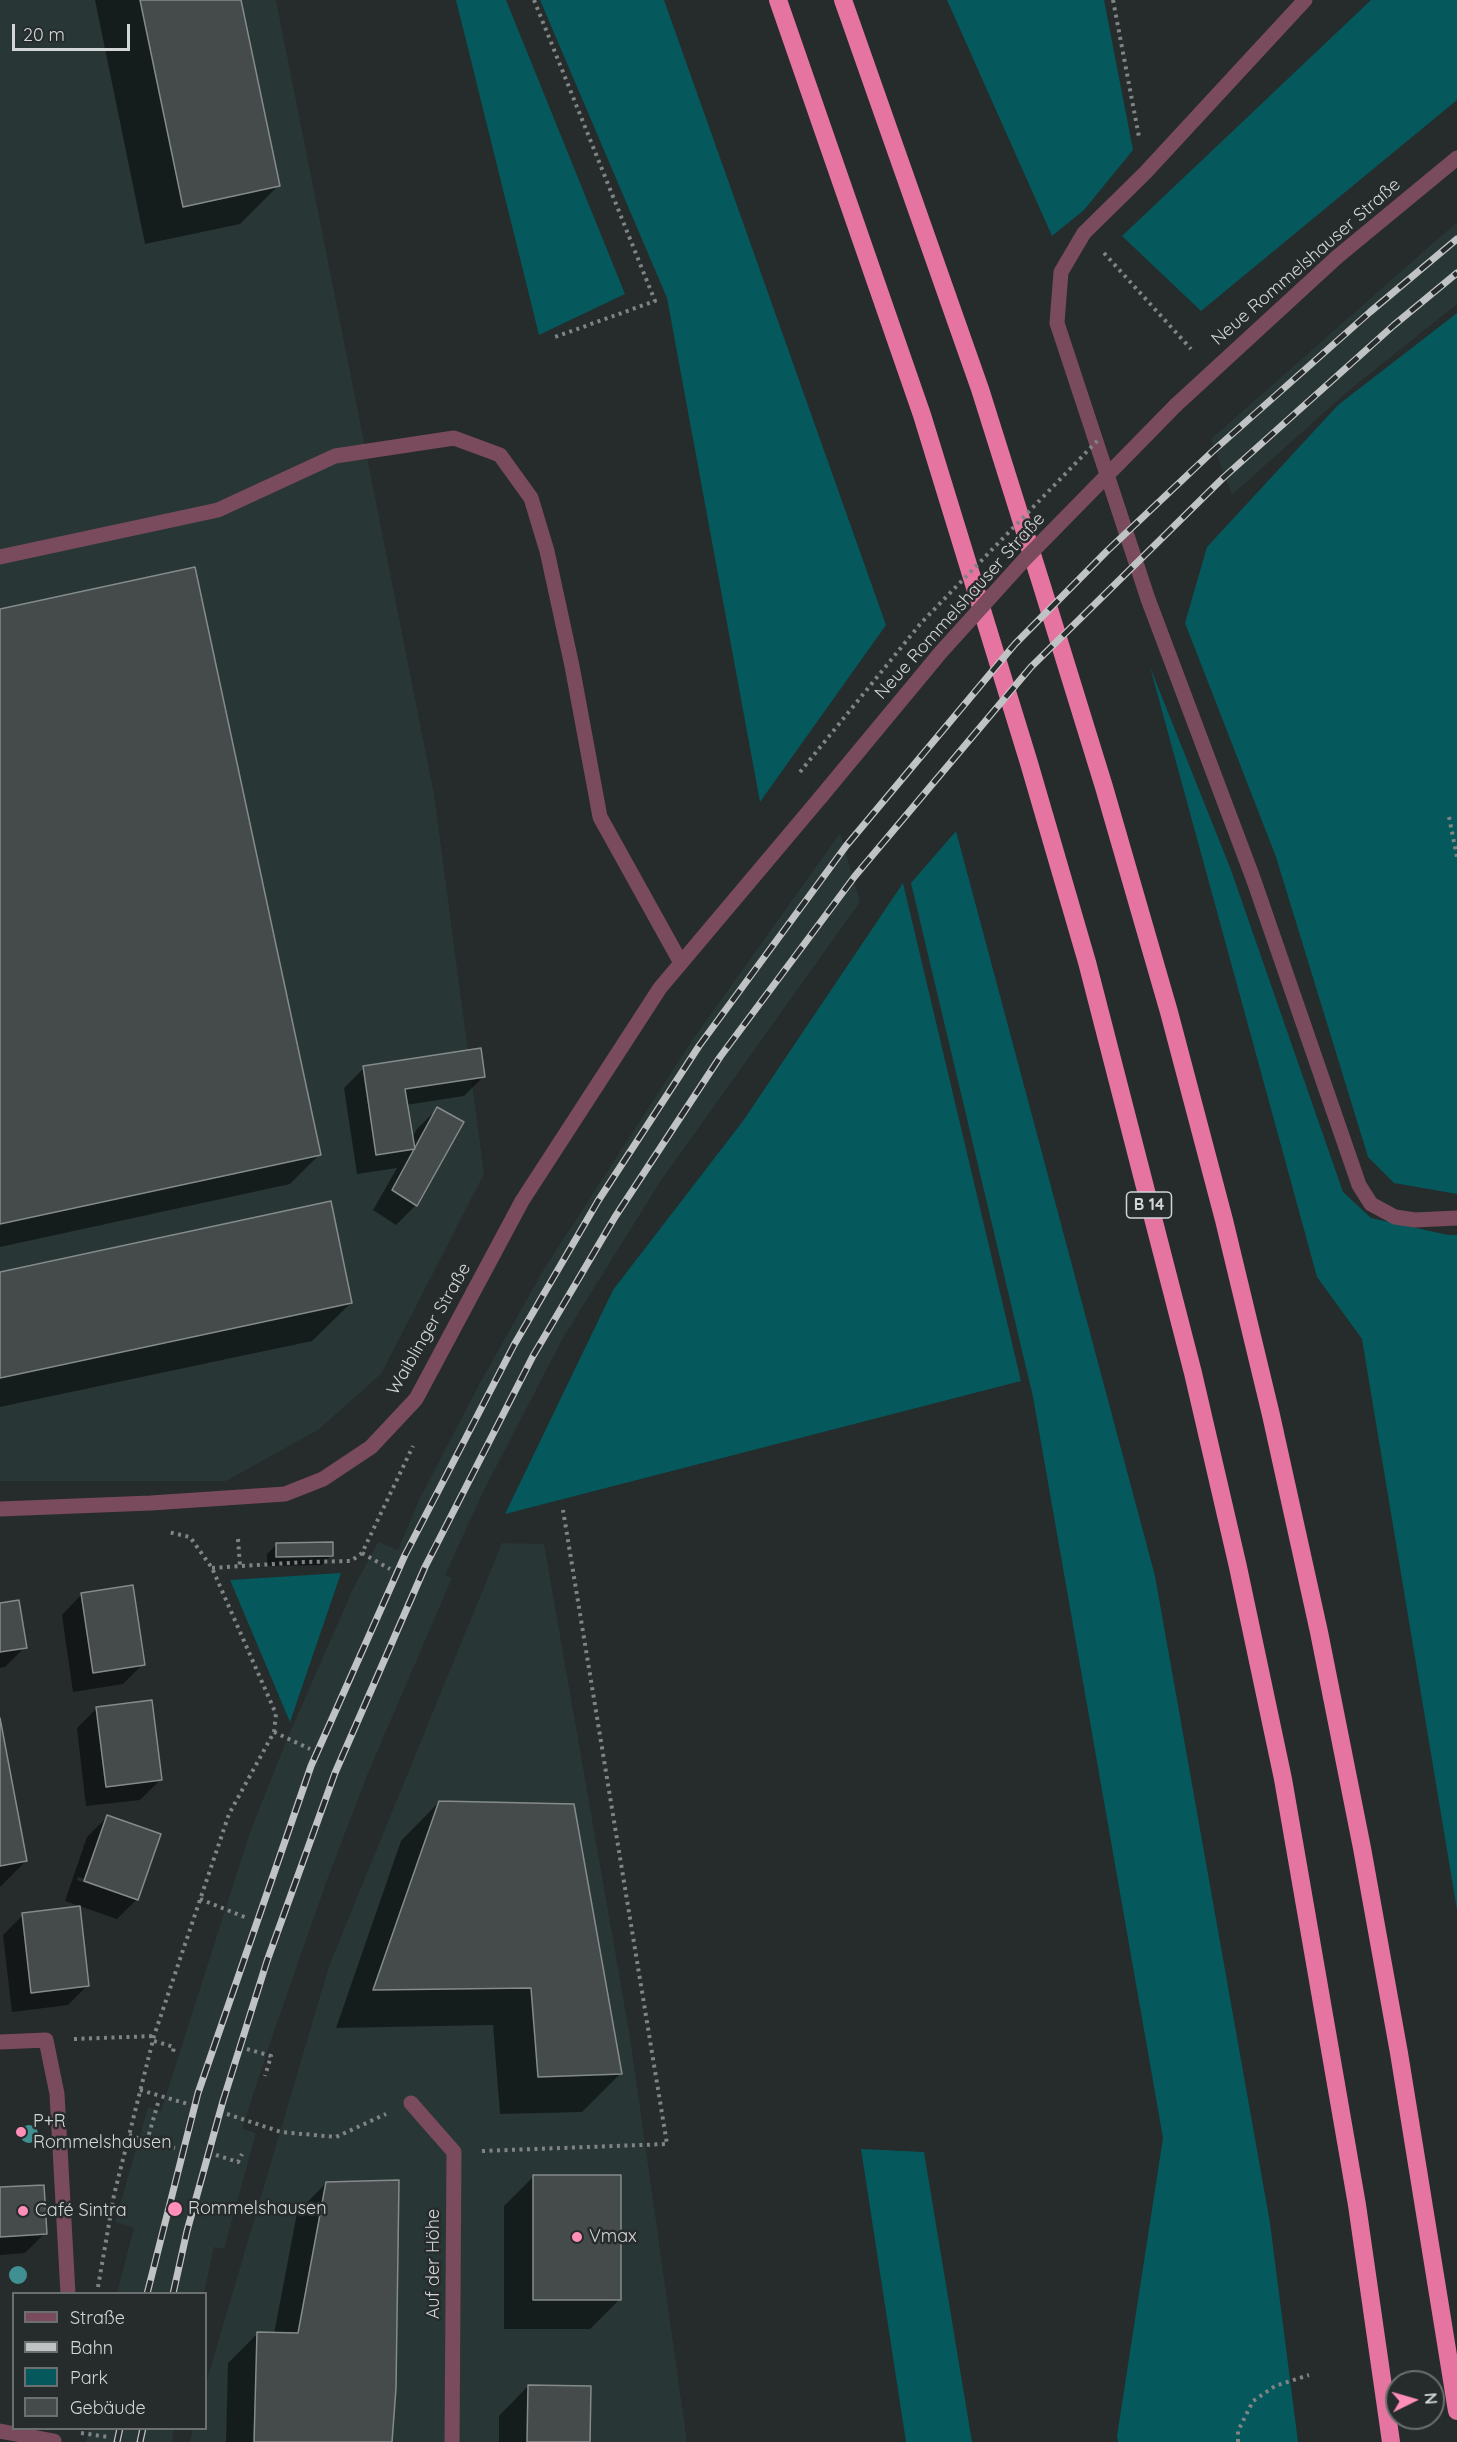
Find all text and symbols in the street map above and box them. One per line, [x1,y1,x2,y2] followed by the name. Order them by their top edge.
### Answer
[15,12,134,50] scale bar
[23,23,65,46] text: 20 m
[1207,174,1405,350] street label: Neue Rommelshauser Straße
[870,508,1050,704] street label: Neue Rommelshauser Straße
[1126,1192,1172,1218] road number: B 14
[382,1259,476,1399] street label: Waiblinger Straße
[33,2111,172,2154] place label: P+R Rommelshausen
[14,2125,28,2139] marker: P+R Rommelshausen
[188,2198,327,2220] place label: Rommelshausen
[35,2200,127,2222] place label: Café Sintra
[166,2200,184,2218] marker: Rommelshausen
[16,2204,30,2218] marker: Café Sintra
[423,2209,445,2319] street label: Auf der Höhe
[589,2226,637,2248] place label: Vmax
[570,2230,584,2244] marker: Vmax
[12,2292,207,2430] legend
[70,2306,125,2329] text: Straße
[70,2336,113,2359] text: Bahn
[70,2366,108,2389] text: Park
[1385,2370,1445,2430] north arrow
[1420,2392,1441,2405] text: N
[70,2396,146,2419] text: Gebäude

